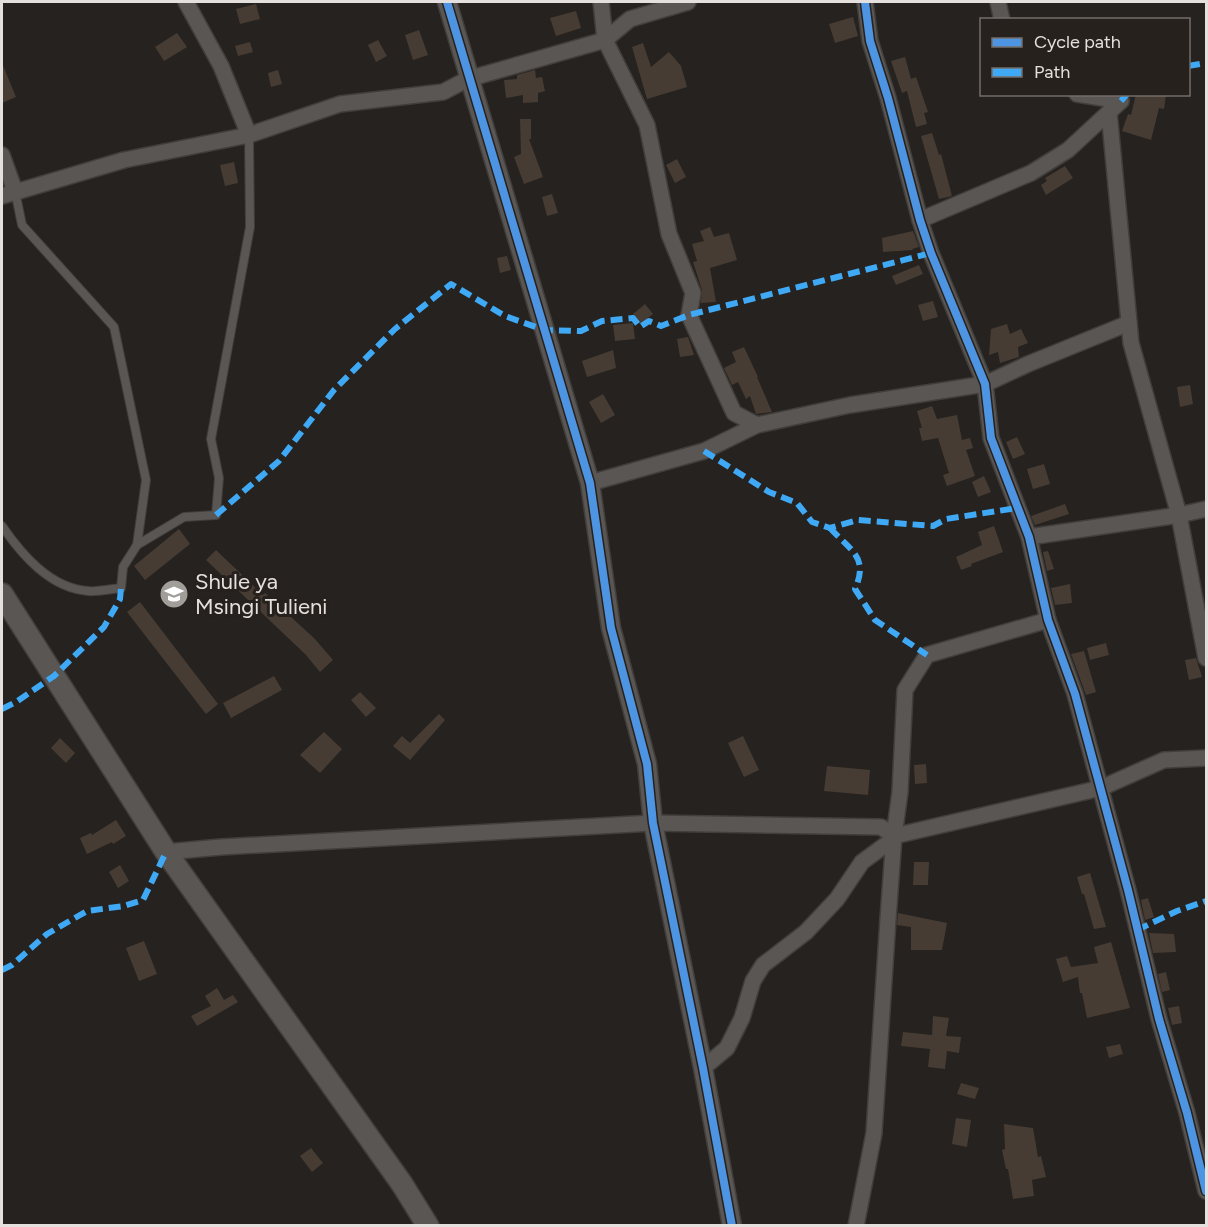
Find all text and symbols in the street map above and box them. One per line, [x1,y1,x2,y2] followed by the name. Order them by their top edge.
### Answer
[980,18,1190,96] legend
[1034,31,1121,53] text: Cycle path
[1034,61,1070,83] text: Path
[195,568,327,620] place label: Shule ya Msingi Tulieni
[158,578,190,610] school or university icon: Shule ya Msingi Tulieni

